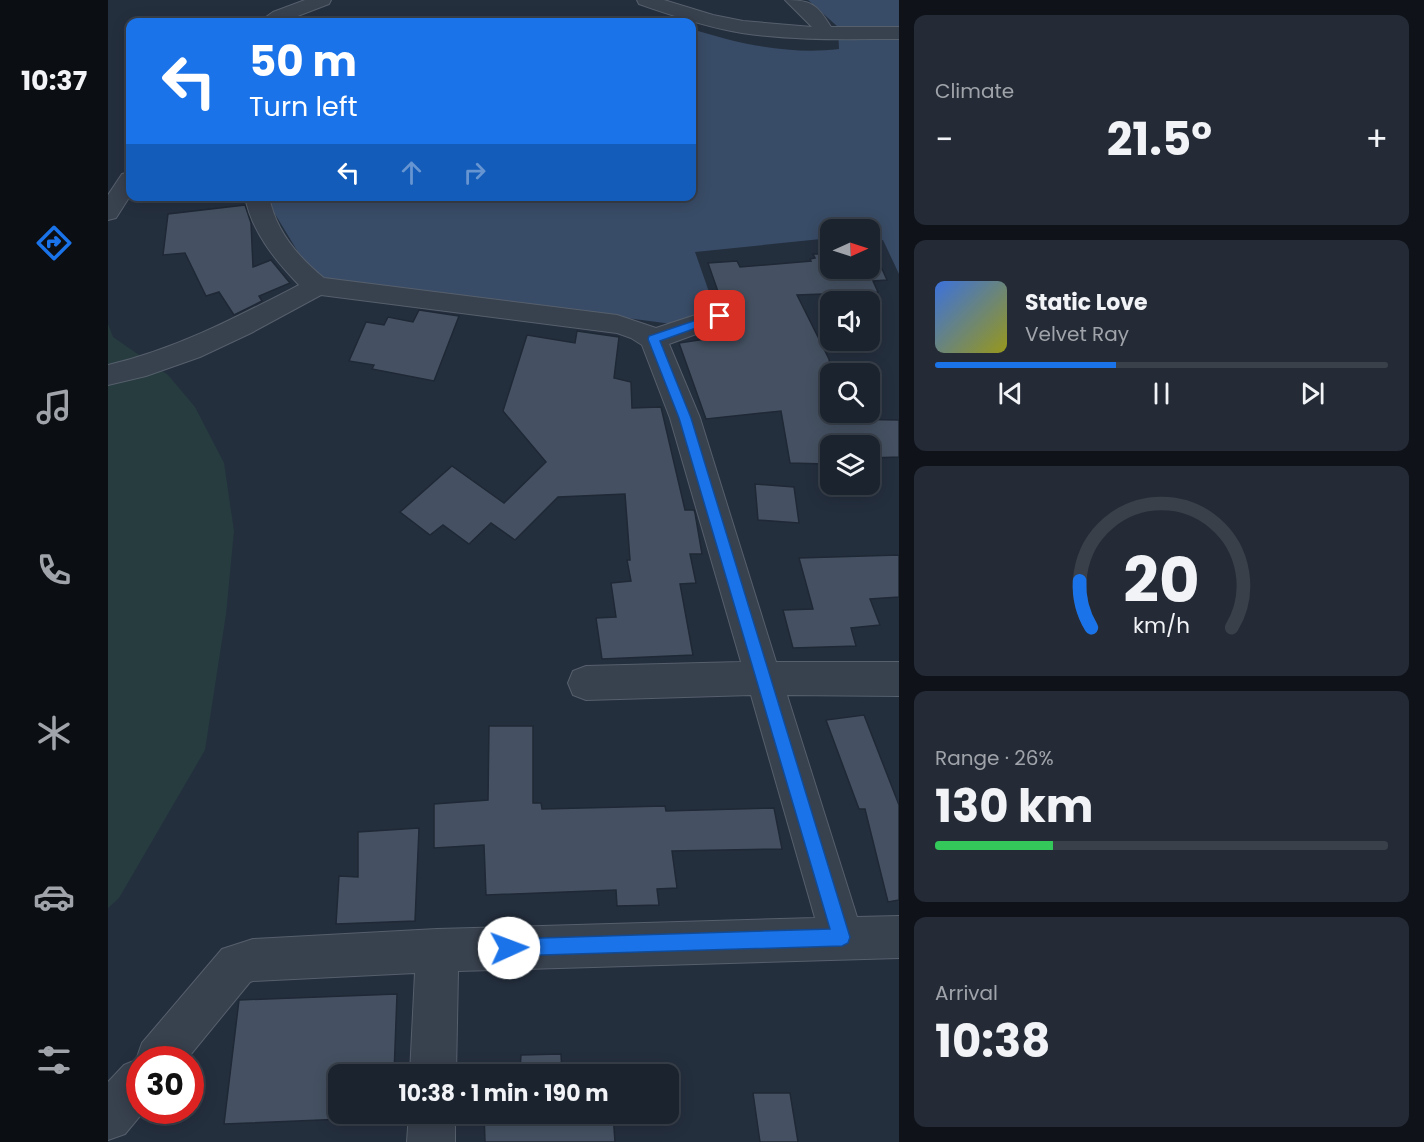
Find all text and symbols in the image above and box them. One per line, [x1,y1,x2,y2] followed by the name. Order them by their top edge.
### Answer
[249,32,357,91] text: 50 m
[150,42,228,120] icon: left
[21,62,87,99] text: 10:37
[935,77,1014,105] text: Climate
[249,88,358,125] text: Turn left
[1107,108,1212,171] text: 21.5°
[935,116,953,163] text: −
[1365,116,1388,163] text: +
[332,156,365,189] icon: left
[395,156,428,189] icon: ahead
[458,156,491,189] icon: right
[820,219,880,279] north arrow
[820,219,880,495] map controls
[33,222,75,264] icon: directions
[1025,287,1148,318] text: Static Love
[694,290,745,341] pin
[820,291,880,351] button: sound
[703,299,736,332] icon: arrive
[1025,320,1129,348] text: Velvet Ray
[820,363,880,423] button: search
[994,377,1027,410] icon: previous
[1145,377,1178,410] icon: pause
[1296,377,1329,410] icon: next
[33,386,75,428] icon: music
[820,435,880,495] button: layers
[1123,536,1200,624] text: 20
[33,549,75,591] icon: phone
[1133,610,1190,641] text: km/h
[33,712,75,754] icon: climate
[935,744,1054,772] text: Range · 26%
[935,775,1094,838] text: 130 km
[33,876,75,918] icon: car
[477,916,541,980] position arrow
[935,979,998,1007] text: Arrival
[935,1010,1050,1073] text: 10:38
[33,1039,75,1081] icon: filters
[126,1046,204,1124] speed limit sign: 30
[399,1078,608,1109] text: 10:38 · 1 min · 190 m

